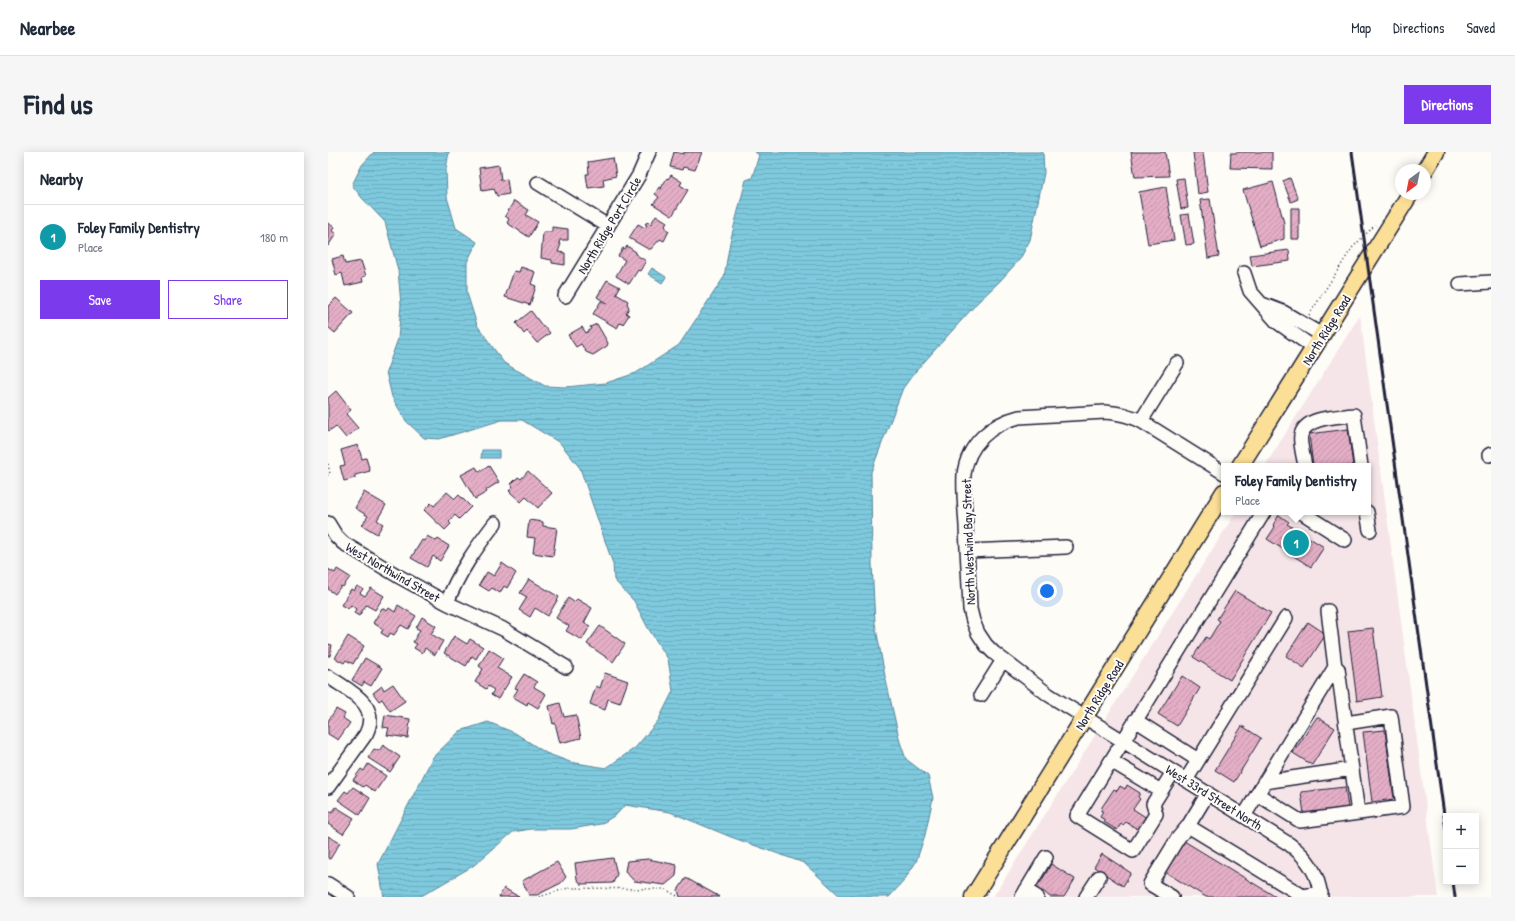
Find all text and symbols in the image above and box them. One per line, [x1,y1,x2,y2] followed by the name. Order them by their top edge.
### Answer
[20,15,75,41] text: Nearbee
[1351,18,1371,37] text: Map
[1393,18,1444,37] text: Directions
[1466,18,1495,37] text: Saved
[24,85,93,123] text: Find us
[1404,85,1491,124] button: Directions
[1395,164,1431,200] north arrow
[40,167,83,190] text: Nearby
[573,173,645,277] street label: North Ridge Port Circle
[78,217,200,238] text: Foley Family Dentistry
[51,228,55,246] text: 1
[260,228,288,246] text: 180 m
[78,238,103,256] text: Place
[40,280,160,319] button: Save
[168,280,288,319] button: Share
[1297,292,1355,368] street label: North Ridge Road
[1221,463,1371,515] popup
[1235,470,1357,491] text: Foley Family Dentistry
[957,478,979,605] street label: North Westwind Bay Street
[1235,491,1260,509] text: Place
[1283,528,1309,558] pin: 1
[343,538,444,607] street label: West Northwind Street
[1037,581,1057,601] your location
[1070,657,1128,733] street label: North Ridge Road
[1162,760,1266,834] street label: West 33rd Street North
[1443,813,1479,885] map controls
[1443,813,1479,849] button: +
[1443,849,1479,885] button: −

